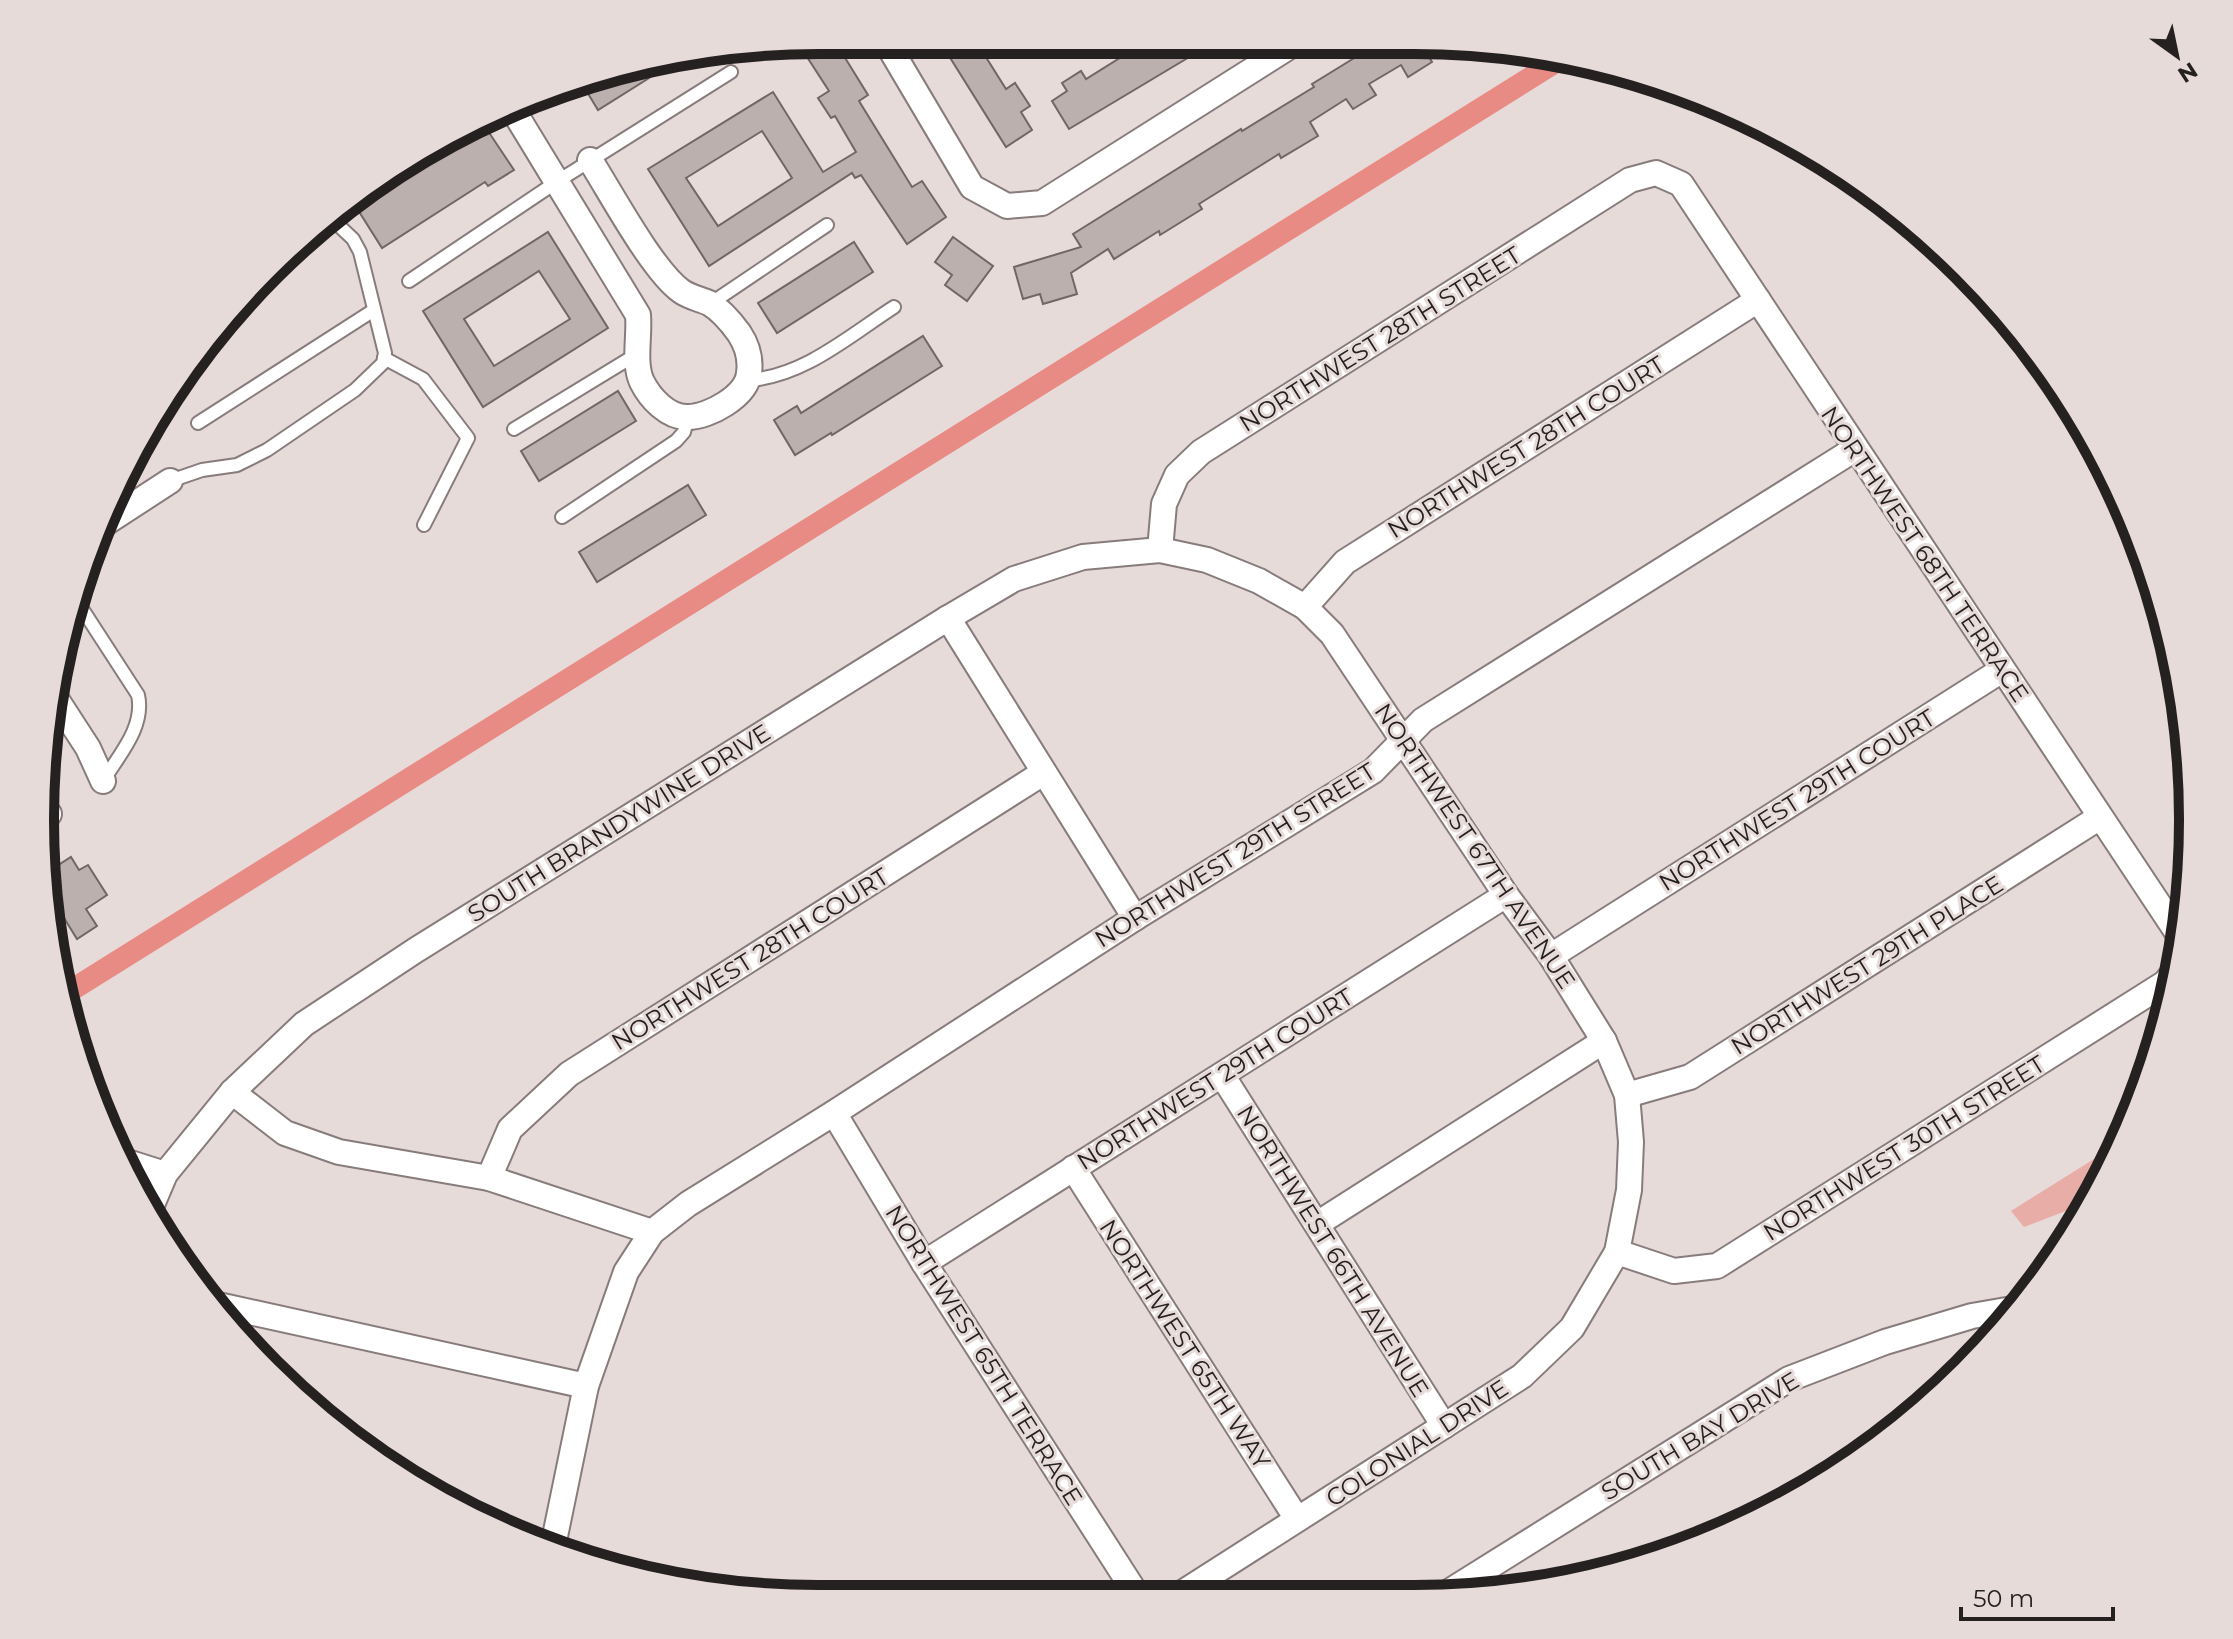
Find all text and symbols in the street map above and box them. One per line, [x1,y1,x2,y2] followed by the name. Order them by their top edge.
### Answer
[2137,16,2217,96] north arrow
[2173,56,2202,89] text: N
[1234,240,1526,438] street label: NORTHWEST 28TH STREET
[1382,350,1670,544] street label: NORTHWEST 28TH COURT
[1815,401,2035,707] street label: NORTHWEST 68TH TERRACE
[1368,698,1582,994] street label: NORTHWEST 67TH AVENUE
[1654,703,1941,897] street label: NORTHWEST 29TH COURT
[462,718,776,928] street label: SOUTH BRANDYWINE DRIVE
[1089,756,1381,954] street label: NORTHWEST 29TH STREET
[606,862,894,1056] street label: NORTHWEST 28TH COURT
[1726,869,2008,1061] street label: NORTHWEST 29TH PLACE
[1072,982,1359,1176] street label: NORTHWEST 29TH COURT
[1758,1049,2050,1247] street label: NORTHWEST 30TH STREET
[1231,1100,1435,1402] street label: NORTHWEST 66TH AVENUE
[879,1199,1089,1511] street label: NORTHWEST 65TH TERRACE
[1094,1214,1277,1475] street label: NORTHWEST 65TH WAY
[1596,1366,1804,1506] street label: SOUTH BAY DRIVE
[1321,1373,1513,1513] street label: COLONIAL DRIVE
[1961,1571,2113,1621] scale bar
[1973,1584,2034,1613] text: 50 m

